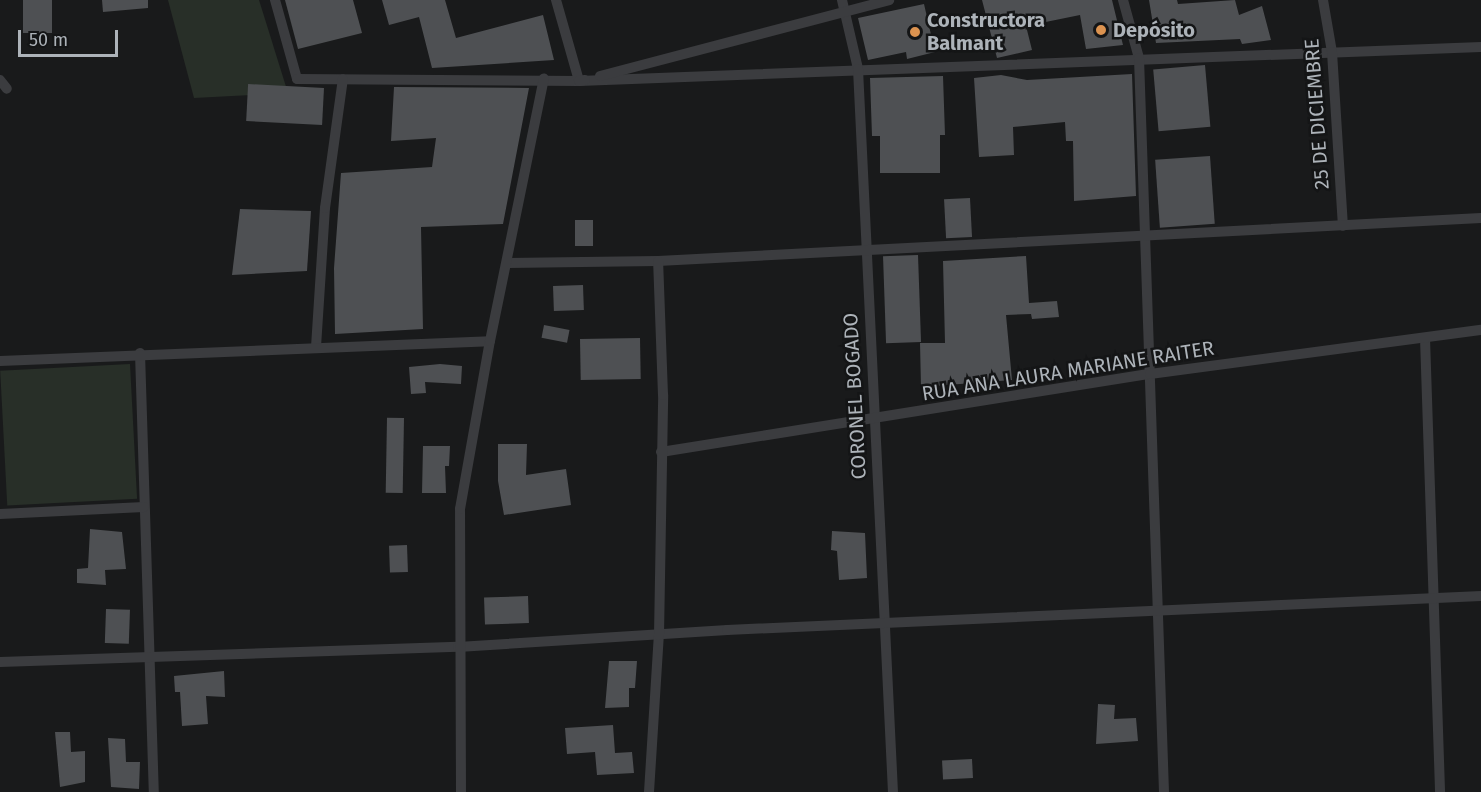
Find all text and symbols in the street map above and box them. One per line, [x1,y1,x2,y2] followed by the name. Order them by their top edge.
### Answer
[927,8,1045,55] place label: Constructora Balmant
[21,18,122,56] scale bar
[1113,18,1195,42] place label: Depósito
[1094,23,1108,37] marker: Depósito
[908,25,922,39] marker: Constructora Balmant
[29,29,68,51] text: 50 m
[1300,38,1334,190] street label: 25 DE DICIEMBRE
[839,312,871,480] street label: CORONEL BOGADO
[920,336,1216,406] street label: RUA ANA LAURA MARIANE RAITER

